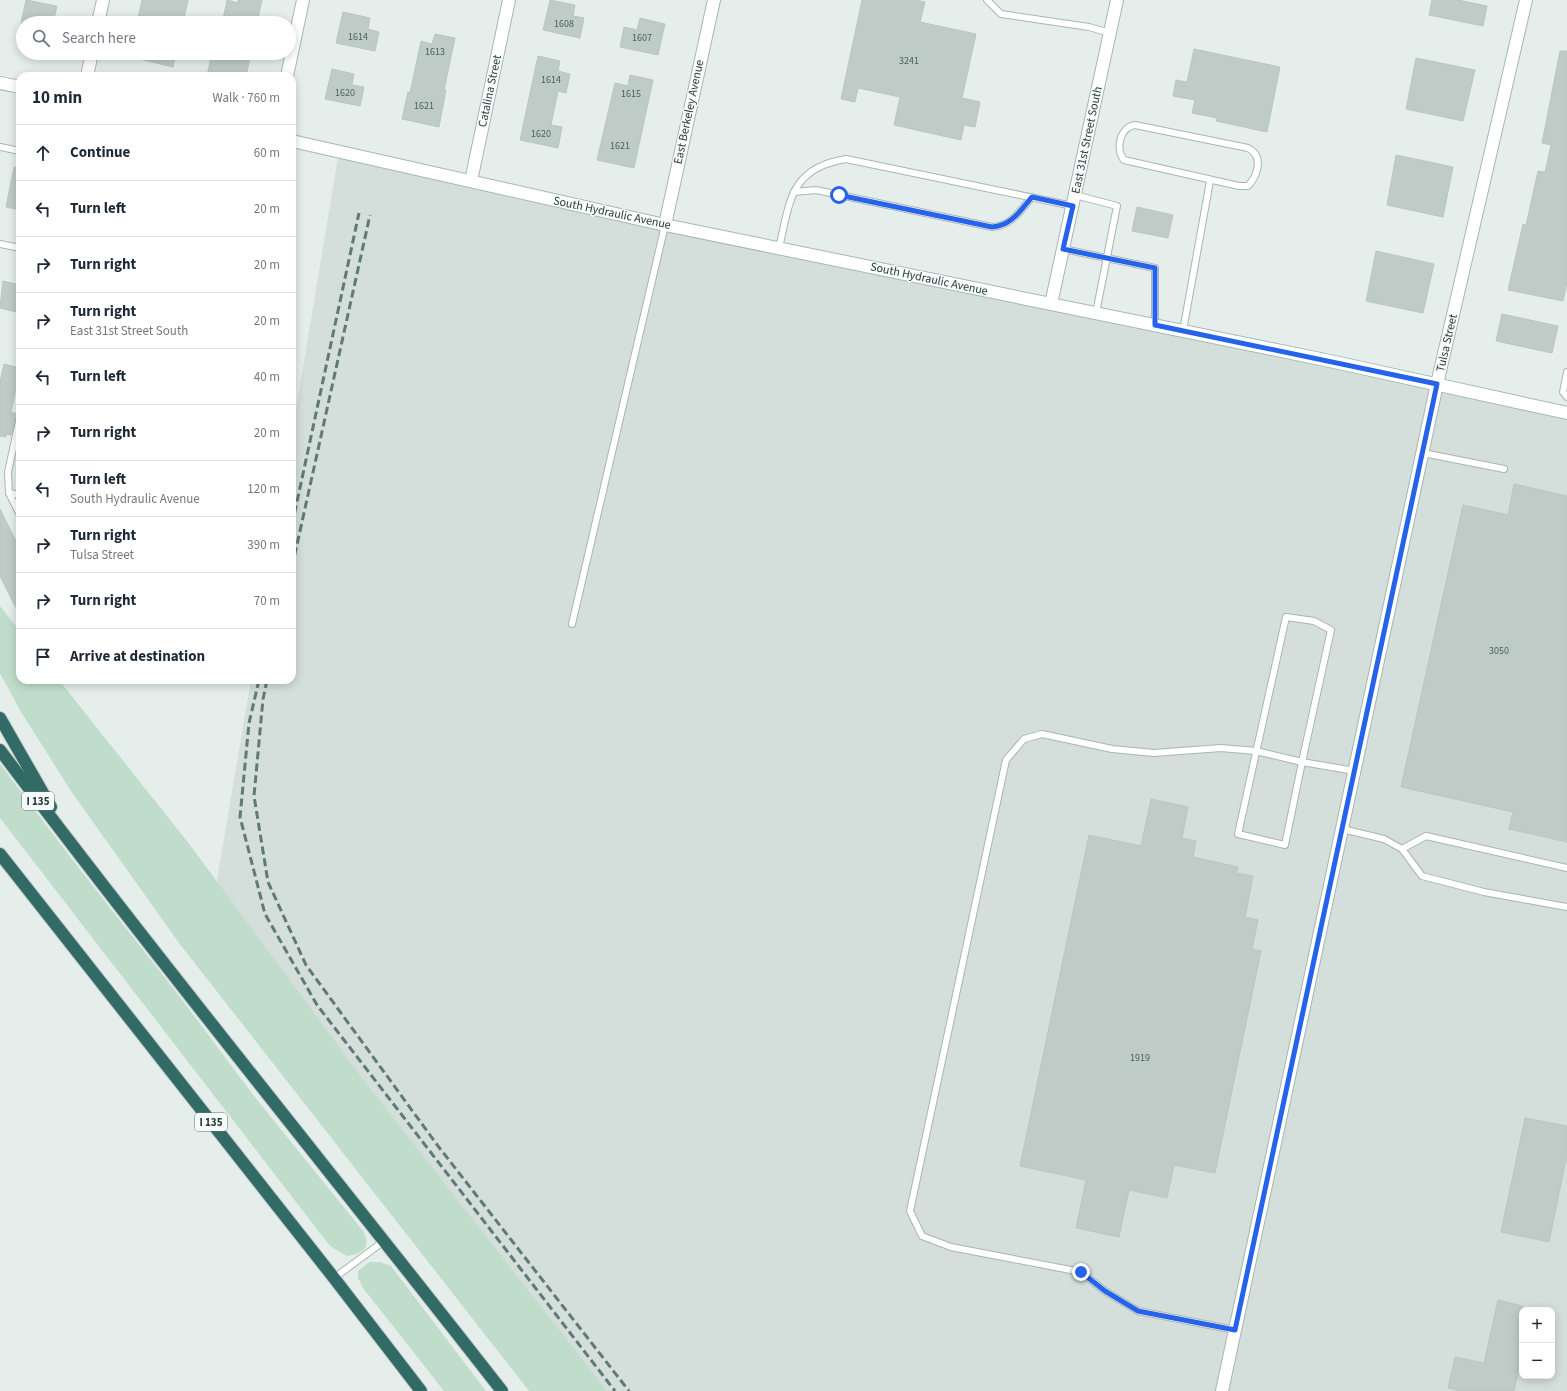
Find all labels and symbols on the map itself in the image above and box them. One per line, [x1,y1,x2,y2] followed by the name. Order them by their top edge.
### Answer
[554,17,574,31] house number: 1608
[348,30,368,44] house number: 1614
[632,31,652,45] house number: 1607
[425,45,445,59] house number: 1613
[474,53,506,129] street label: Catalina Street
[899,54,919,68] house number: 3241
[670,58,708,166] street label: East Berkeley Avenue
[541,73,561,87] house number: 1614
[1067,85,1107,195] street label: East 31st Street South
[335,86,355,100] house number: 1620
[621,87,641,101] house number: 1615
[414,99,434,113] house number: 1621
[531,127,551,141] house number: 1620
[610,139,630,153] house number: 1621
[830,186,848,204] route start
[552,192,672,234] street label: South Hydraulic Avenue
[869,258,989,300] street label: South Hydraulic Avenue
[1432,312,1462,374] street label: Tulsa Street
[1489,644,1509,658] house number: 3050
[22,792,54,810] road number: I 135
[1130,1051,1150,1065] house number: 1919
[195,1113,227,1131] road number: I 135
[1072,1263,1090,1281] route end

